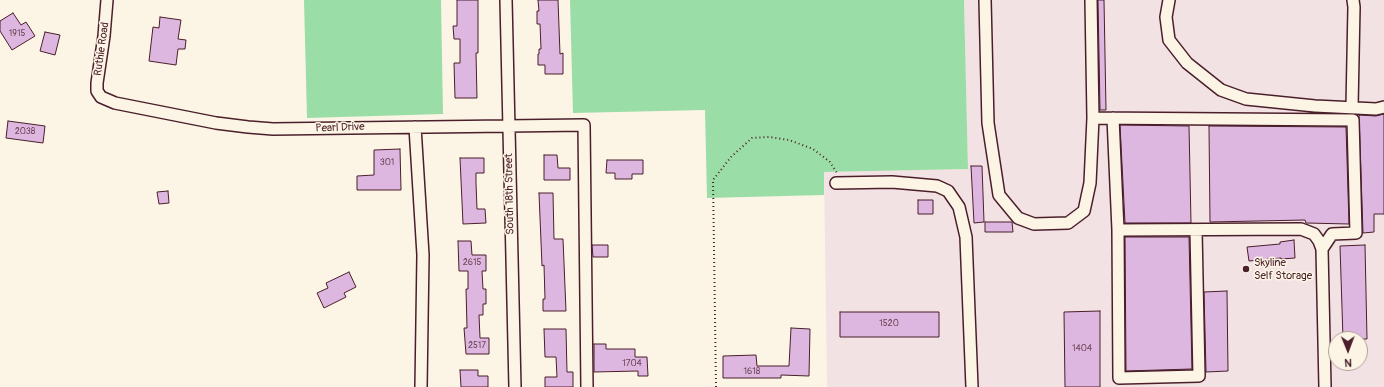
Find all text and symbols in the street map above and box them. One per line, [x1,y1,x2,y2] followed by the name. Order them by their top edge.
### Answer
[92,21,112,77] street label: Ruthie Road
[9,29,25,39] house number: 1915
[315,121,365,135] street label: Pearl Drive
[15,127,35,137] house number: 2038
[503,153,517,235] street label: South 18th Street
[380,158,394,168] house number: 301
[1254,256,1312,282] place label: Skyline Self Storage
[463,258,481,268] house number: 2615
[1241,264,1251,274] marker: Skyline Self Storage
[879,319,899,329] house number: 1520
[1328,331,1368,371] north arrow
[468,341,486,351] house number: 2517
[1072,344,1092,354] house number: 1404
[1344,356,1352,369] text: N
[622,359,642,369] house number: 1704
[744,367,760,377] house number: 1618

